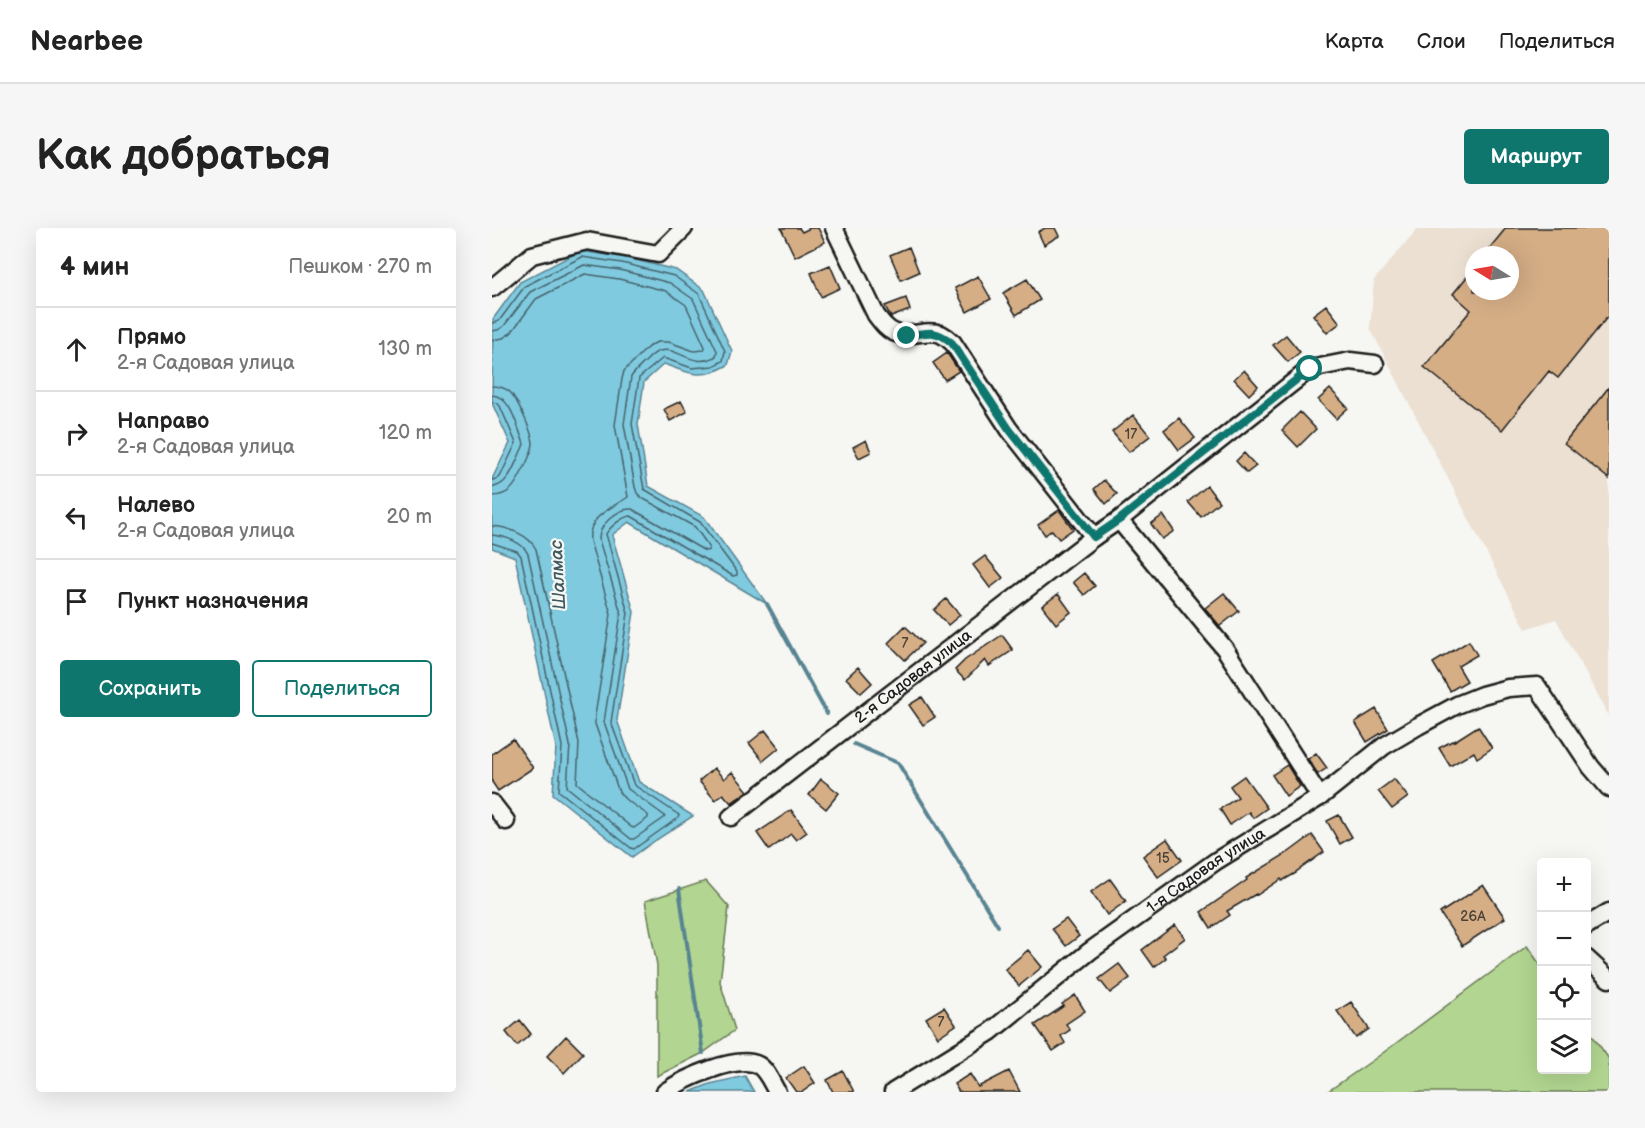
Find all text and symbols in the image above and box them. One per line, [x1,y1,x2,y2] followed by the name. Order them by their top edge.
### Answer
[30,25,143,58] text: Nearbee
[1325,29,1384,54] text: Карта
[1417,29,1466,54] text: Слои
[1499,29,1615,54] text: Поделиться
[1464,129,1609,184] button: Маршрут
[36,131,331,182] text: Как добраться
[1465,246,1519,300] north arrow
[60,252,129,283] text: 4 мин
[288,255,432,279] text: Пешком · 270 m
[893,322,919,348] route end
[117,324,186,351] text: Прямо
[60,333,93,366] icon: ahead
[378,337,432,361] text: 130 m
[117,351,295,375] text: 2-я Садовая улица
[1296,355,1322,381] route start
[117,408,209,435] text: Направо
[60,417,93,450] icon: right
[379,421,432,445] text: 120 m
[1125,426,1137,443] house number: 17
[117,435,295,459] text: 2-я Садовая улица
[117,492,195,519] text: Налево
[60,501,93,534] icon: left
[387,505,432,529] text: 20 m
[117,519,295,543] text: 2-я Садовая улица
[546,540,570,610] water label: Шалмас
[60,585,93,618] icon: arrive
[117,588,309,615] text: Пункт назначения
[851,625,976,728] street label: 2-я Садовая улица
[902,635,909,652] house number: 7
[60,660,240,717] button: Сохранить
[252,660,432,717] button: Поделиться
[1143,823,1269,917] street label: 1-я Садовая улица
[1156,850,1170,867] house number: 15
[1537,858,1591,1074] map controls
[1537,858,1591,912] button: +
[1460,908,1486,925] house number: 26А
[1537,912,1591,966] button: −
[1537,966,1591,1020] button: locate
[938,1014,945,1031] house number: 7
[1537,1020,1591,1074] button: layers

